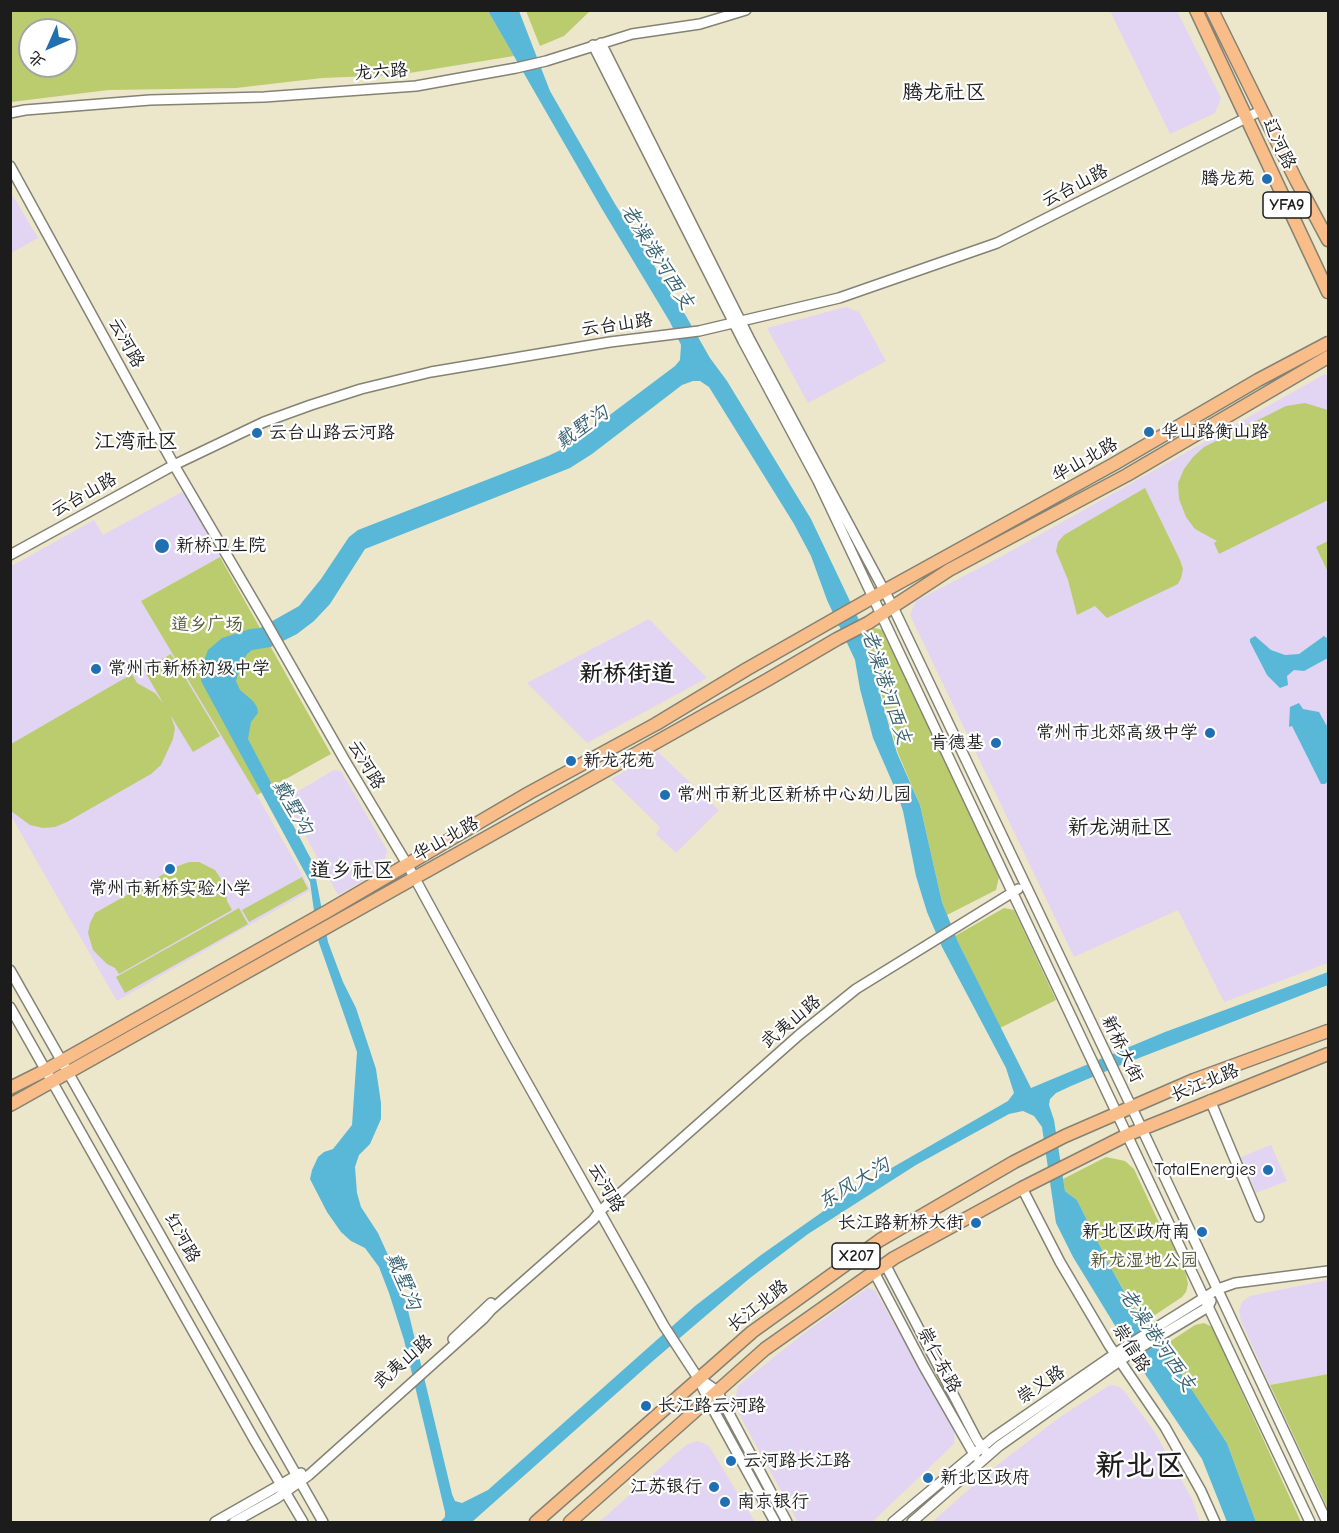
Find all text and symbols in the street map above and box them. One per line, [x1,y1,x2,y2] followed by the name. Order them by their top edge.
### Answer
[18,18,78,78] north arrow
[25,47,49,71] text: 北
[353,59,409,85] street label: 龙六路
[902,80,986,106] district label: 腾龙社区
[1258,115,1300,173] street label: 辽河路
[1038,160,1112,212] street label: 云台山路
[1201,168,1255,190] place label: 腾龙苑
[1260,172,1274,186] marker: 腾龙苑
[1263,192,1311,218] road number: YFA9
[615,200,699,314] water label: 老澡港河西支
[580,309,654,341] street label: 云台山路
[103,314,149,372] street label: 云河路
[551,401,613,455] water label: 戴墅沟
[1161,421,1269,443] place label: 华山路衡山路
[269,422,395,444] place label: 云台山路云河路
[1142,425,1156,439] marker: 华山路衡山路
[250,426,264,440] marker: 云台山路云河路
[94,429,178,455] district label: 江湾社区
[1048,433,1122,487] street label: 华山北路
[47,468,121,522] street label: 云台山路
[176,535,266,557] place label: 新桥卫生院
[153,537,171,555] marker: 新桥卫生院
[171,614,243,636] park label: 道乡广场
[856,626,916,748] water label: 老澡港河西支
[108,658,270,680] place label: 常州市新桥初级中学
[579,660,675,688] district label: 新桥街道
[89,662,103,676] marker: 常州市新桥初级中学
[1036,722,1198,744] place label: 常州市北郊高级中学
[1203,726,1217,740] marker: 常州市北郊高级中学
[930,732,984,754] place label: 肯德基
[343,736,389,794] street label: 云河路
[989,736,1003,750] marker: 肯德基
[583,750,655,772] place label: 新龙花苑
[564,754,578,768] marker: 新龙花苑
[267,775,317,839] water label: 戴墅沟
[677,784,911,806] place label: 常州市新北区新桥中心幼儿园
[658,788,672,802] marker: 常州市新北区新桥中心幼儿园
[409,812,483,866] street label: 华山北路
[1068,815,1172,841] district label: 新龙湖社区
[310,858,394,884] district label: 道乡社区
[163,862,177,876] marker: 常州市新桥实验小学
[89,878,251,900] place label: 常州市新桥实验小学
[756,991,826,1053] street label: 武夷山路
[1097,1012,1147,1086] street label: 新桥大街
[1168,1060,1242,1106] street label: 长江北路
[814,1153,894,1215] water label: 东风大沟
[583,1159,629,1217] street label: 云河路
[1154,1159,1256,1181] place label: TotalEnergies
[1261,1163,1275,1177] marker: TotalEnergies
[159,1209,205,1267] street label: 红河路
[838,1212,964,1234] place label: 长江路新桥大街
[969,1216,983,1230] marker: 长江路新桥大街
[1082,1221,1190,1243] place label: 新北区政府南
[1195,1225,1209,1239] marker: 新北区政府南
[832,1243,880,1269] road number: X207
[381,1249,425,1313] water label: 戴墅沟
[1090,1250,1198,1272] park label: 新龙湿地公园
[723,1275,793,1337] street label: 长江北路
[1114,1284,1200,1396] water label: 老澡港河西支
[1108,1319,1154,1377] street label: 崇信路
[913,1323,965,1397] street label: 崇仁东路
[369,1330,437,1394] street label: 武夷山路
[1013,1361,1069,1409] street label: 崇义路
[658,1395,766,1417] place label: 长江路云河路
[639,1399,653,1413] marker: 长江路云河路
[1095,1449,1185,1485] district label: 新北区
[743,1450,851,1472] place label: 云河路长江路
[724,1454,738,1468] marker: 云河路长江路
[940,1467,1030,1489] place label: 新北区政府
[921,1471,935,1485] marker: 新北区政府
[630,1476,702,1498] place label: 江苏银行
[707,1480,721,1494] marker: 江苏银行
[737,1491,809,1513] place label: 南京银行
[718,1495,732,1509] marker: 南京银行

